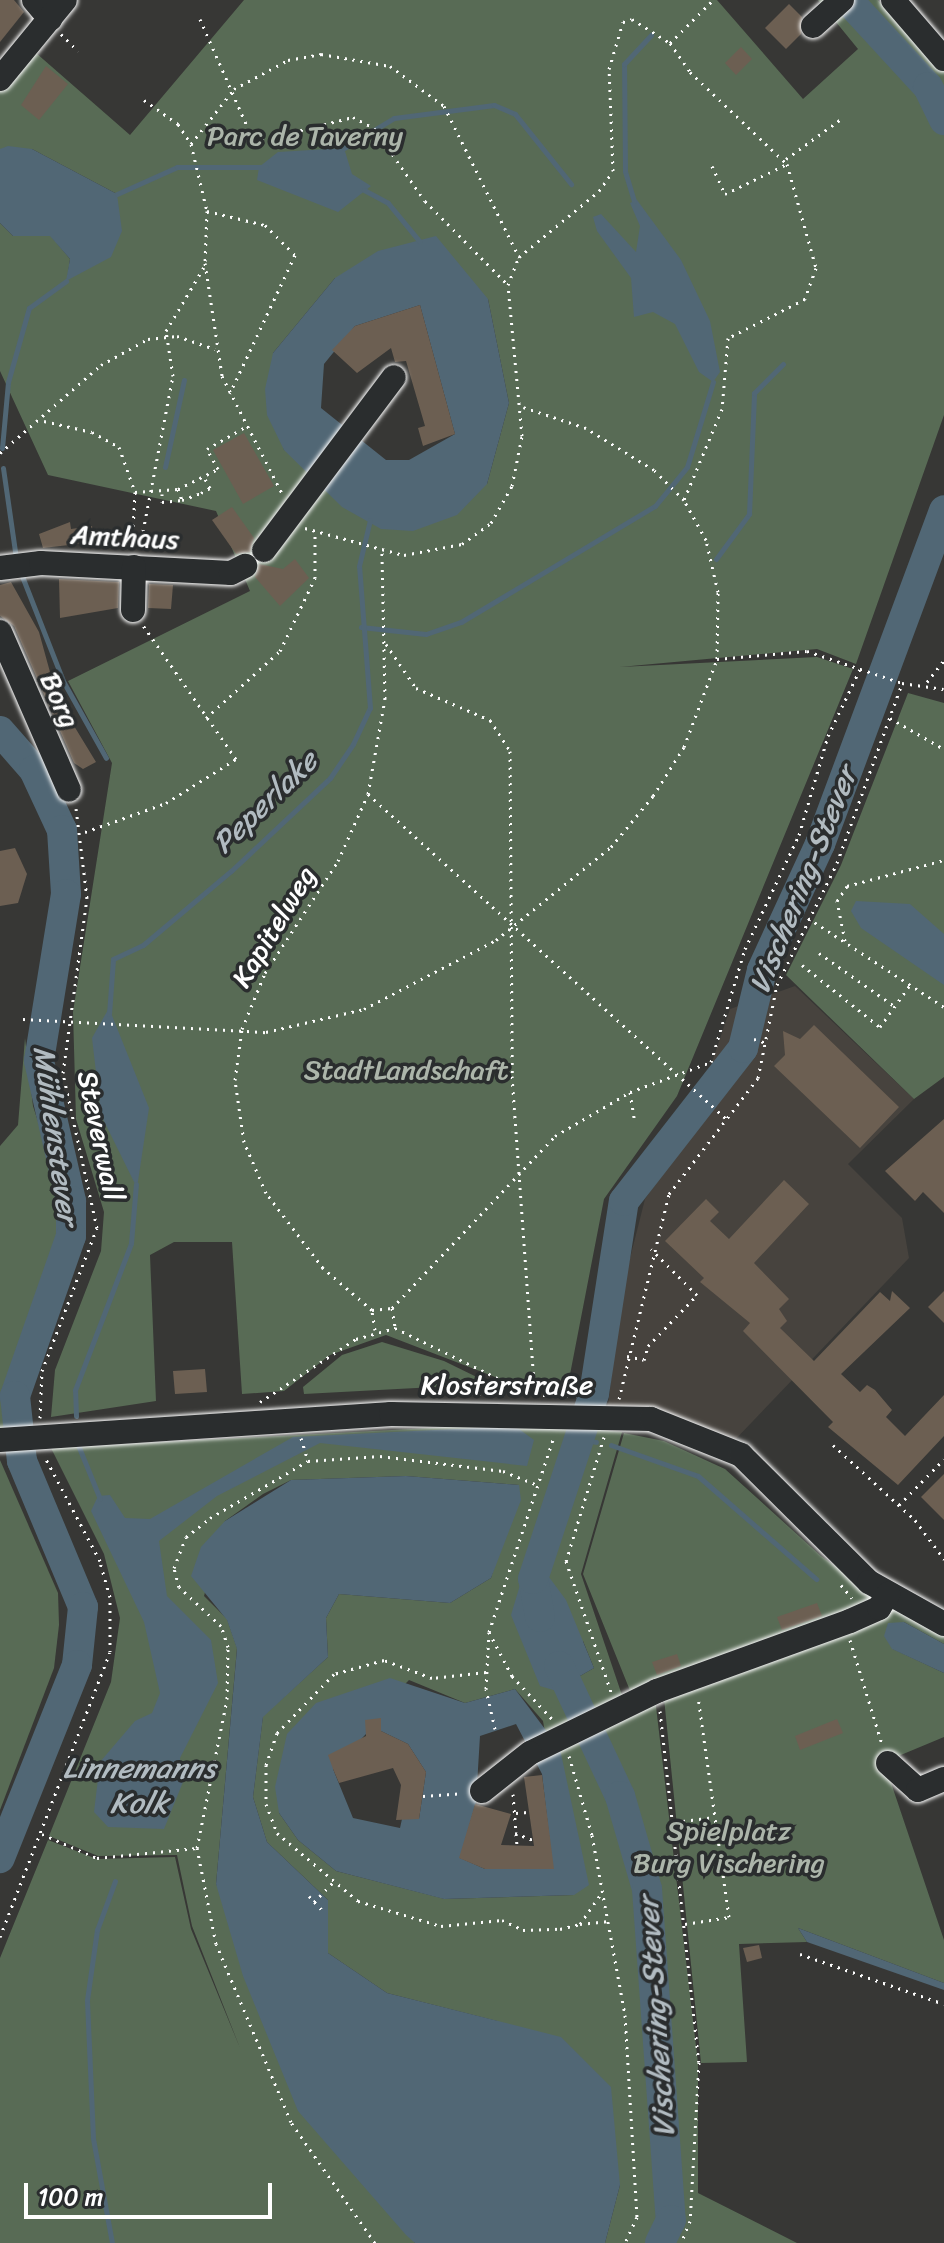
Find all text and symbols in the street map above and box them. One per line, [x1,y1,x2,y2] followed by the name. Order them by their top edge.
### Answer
[207,119,403,153] park label: Parc de Taverny
[70,517,180,557] street label: Amthaus
[33,667,87,733] street label: Borg
[205,743,325,861] water label: Peperlake
[741,762,865,998] water label: Vischering-Stever
[225,860,323,994] street label: Kapitelweg
[26,1044,86,1226] water label: Mühlenstever
[304,1053,508,1087] park label: StadtLandschaft
[70,1068,130,1204] street label: Steverwall
[421,1368,593,1402] street label: Klosterstraße
[63,1750,215,1820] water label: Linnemanns Kolk
[632,1814,826,1880] park label: Spielplatz Burg Vischering
[630,1896,682,2138] water label: Vischering-Stever
[28,2167,276,2217] scale bar
[38,2176,103,2218] text: 100 m

